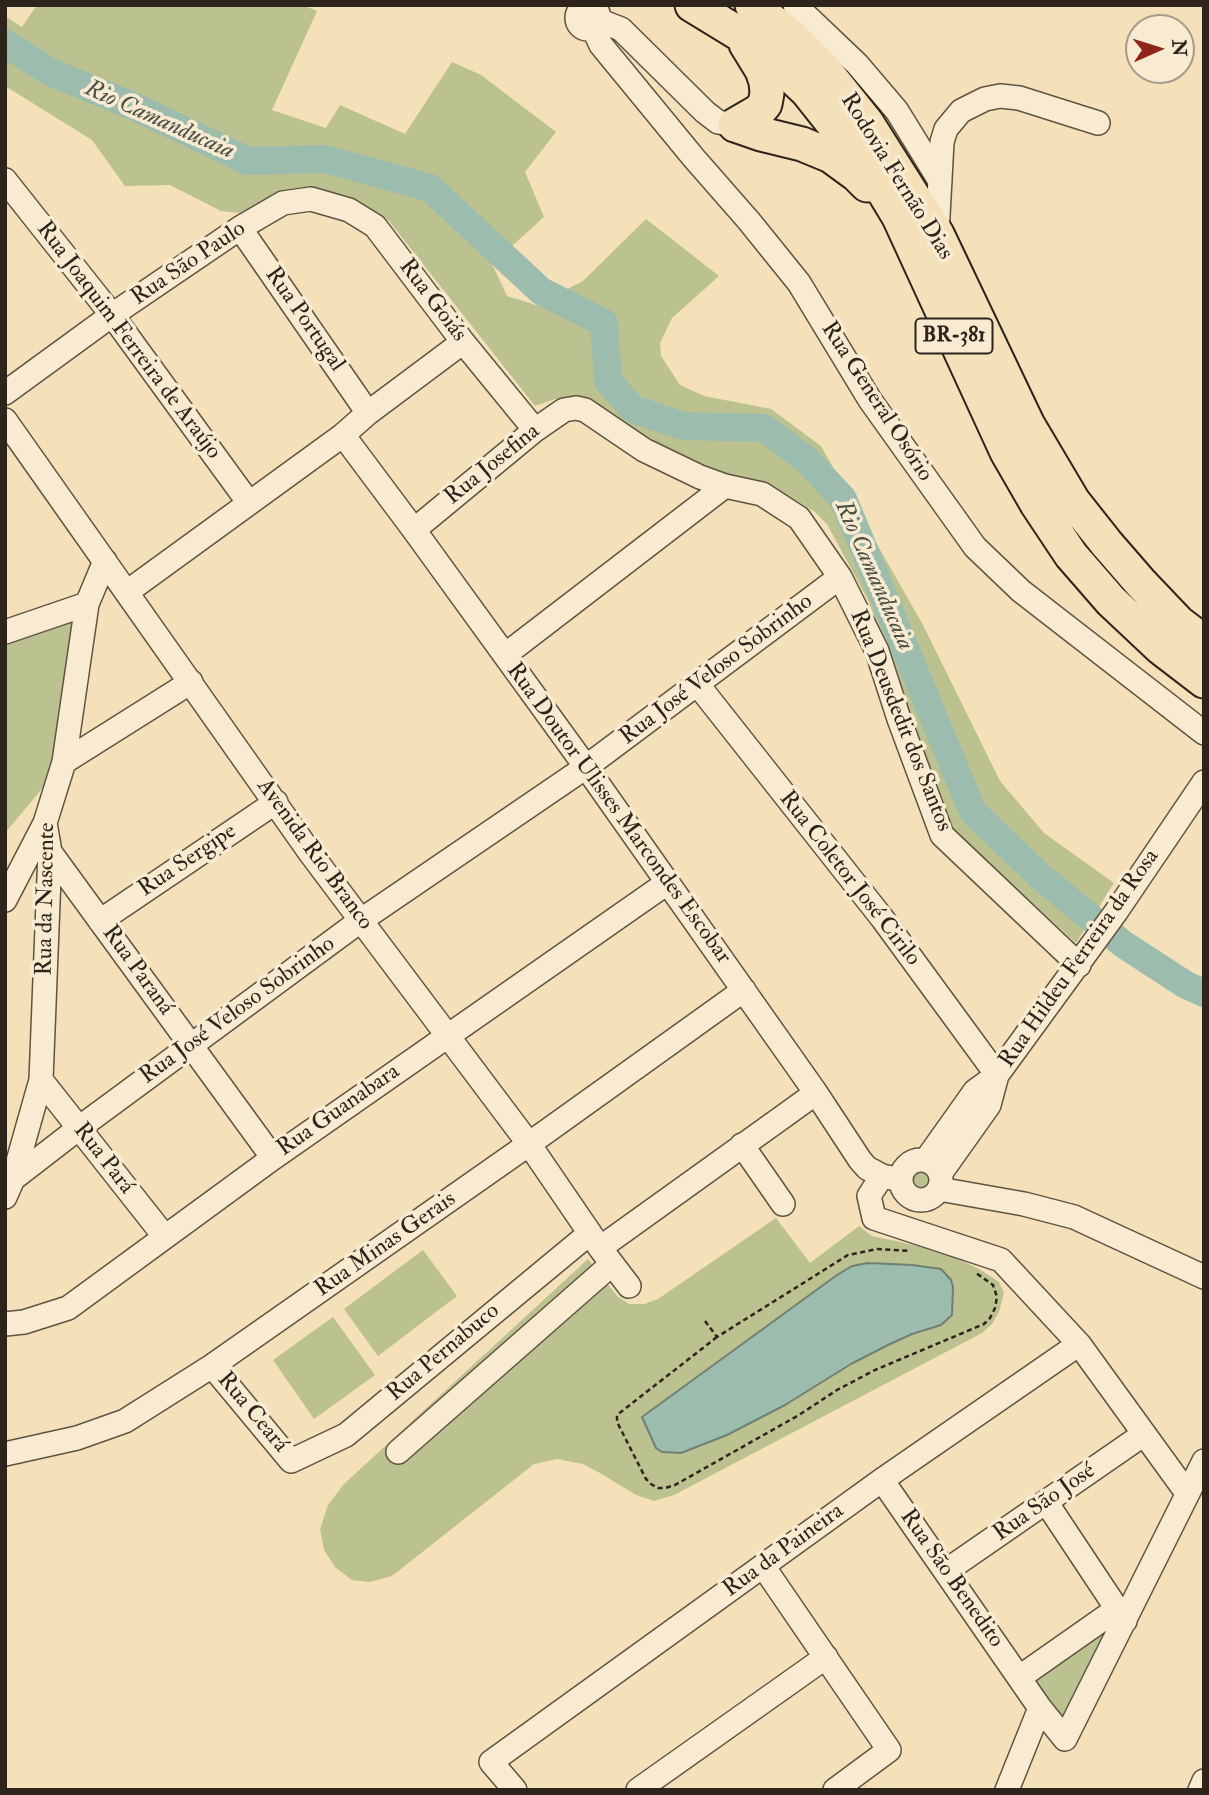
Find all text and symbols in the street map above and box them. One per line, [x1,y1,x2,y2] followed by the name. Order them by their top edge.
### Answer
[1125,14,1195,84] north arrow
[1167,39,1191,57] text: N
[80,75,238,167] water label: Rio Camanducaia
[834,89,958,265] street label: Rodovia Fernão Dias
[127,216,251,312] street label: Rua São Paulo
[30,217,226,465] street label: Rua Joaquim Ferreira de Araújo
[392,254,472,348] street label: Rua Goiás
[258,263,350,377] street label: Rua Portugal
[814,317,938,487] street label: Rua General Osório
[916,318,992,354] road number: BR-381
[440,418,546,512] street label: Rua Josefina
[827,497,919,655] water label: Rio Camanducaia
[615,589,819,751] street label: Rua José Veloso Sobrinho
[843,606,957,836] street label: Rua Deusdedit dos Santos
[500,658,736,970] street label: Rua Doutor Ulisses Marcondes Escobar
[250,774,378,936] street label: Avenida Rio Branco
[772,786,926,972] street label: Rua Coletor José Cirilo
[134,818,242,904] street label: Rua Sergipe
[32,822,62,976] street label: Rua da Nascente
[994,844,1166,1074] street label: Rua Hildeu Ferreira da Rosa
[95,921,179,1021] street label: Rua Paraná
[135,931,341,1091] street label: Rua José Veloso Sobrinho
[272,1059,406,1163] street label: Rua Guanabara
[67,1118,139,1200] street label: Rua Pará
[310,1186,462,1304] street label: Rua Minas Gerais
[382,1298,506,1408] street label: Rua Pernabuco
[210,1367,294,1459] street label: Rua Ceará
[989,1458,1101,1548] street label: Rua São José
[718,1498,850,1604] street label: Rua da Paineira
[893,1505,1009,1653] street label: Rua São Benedito

